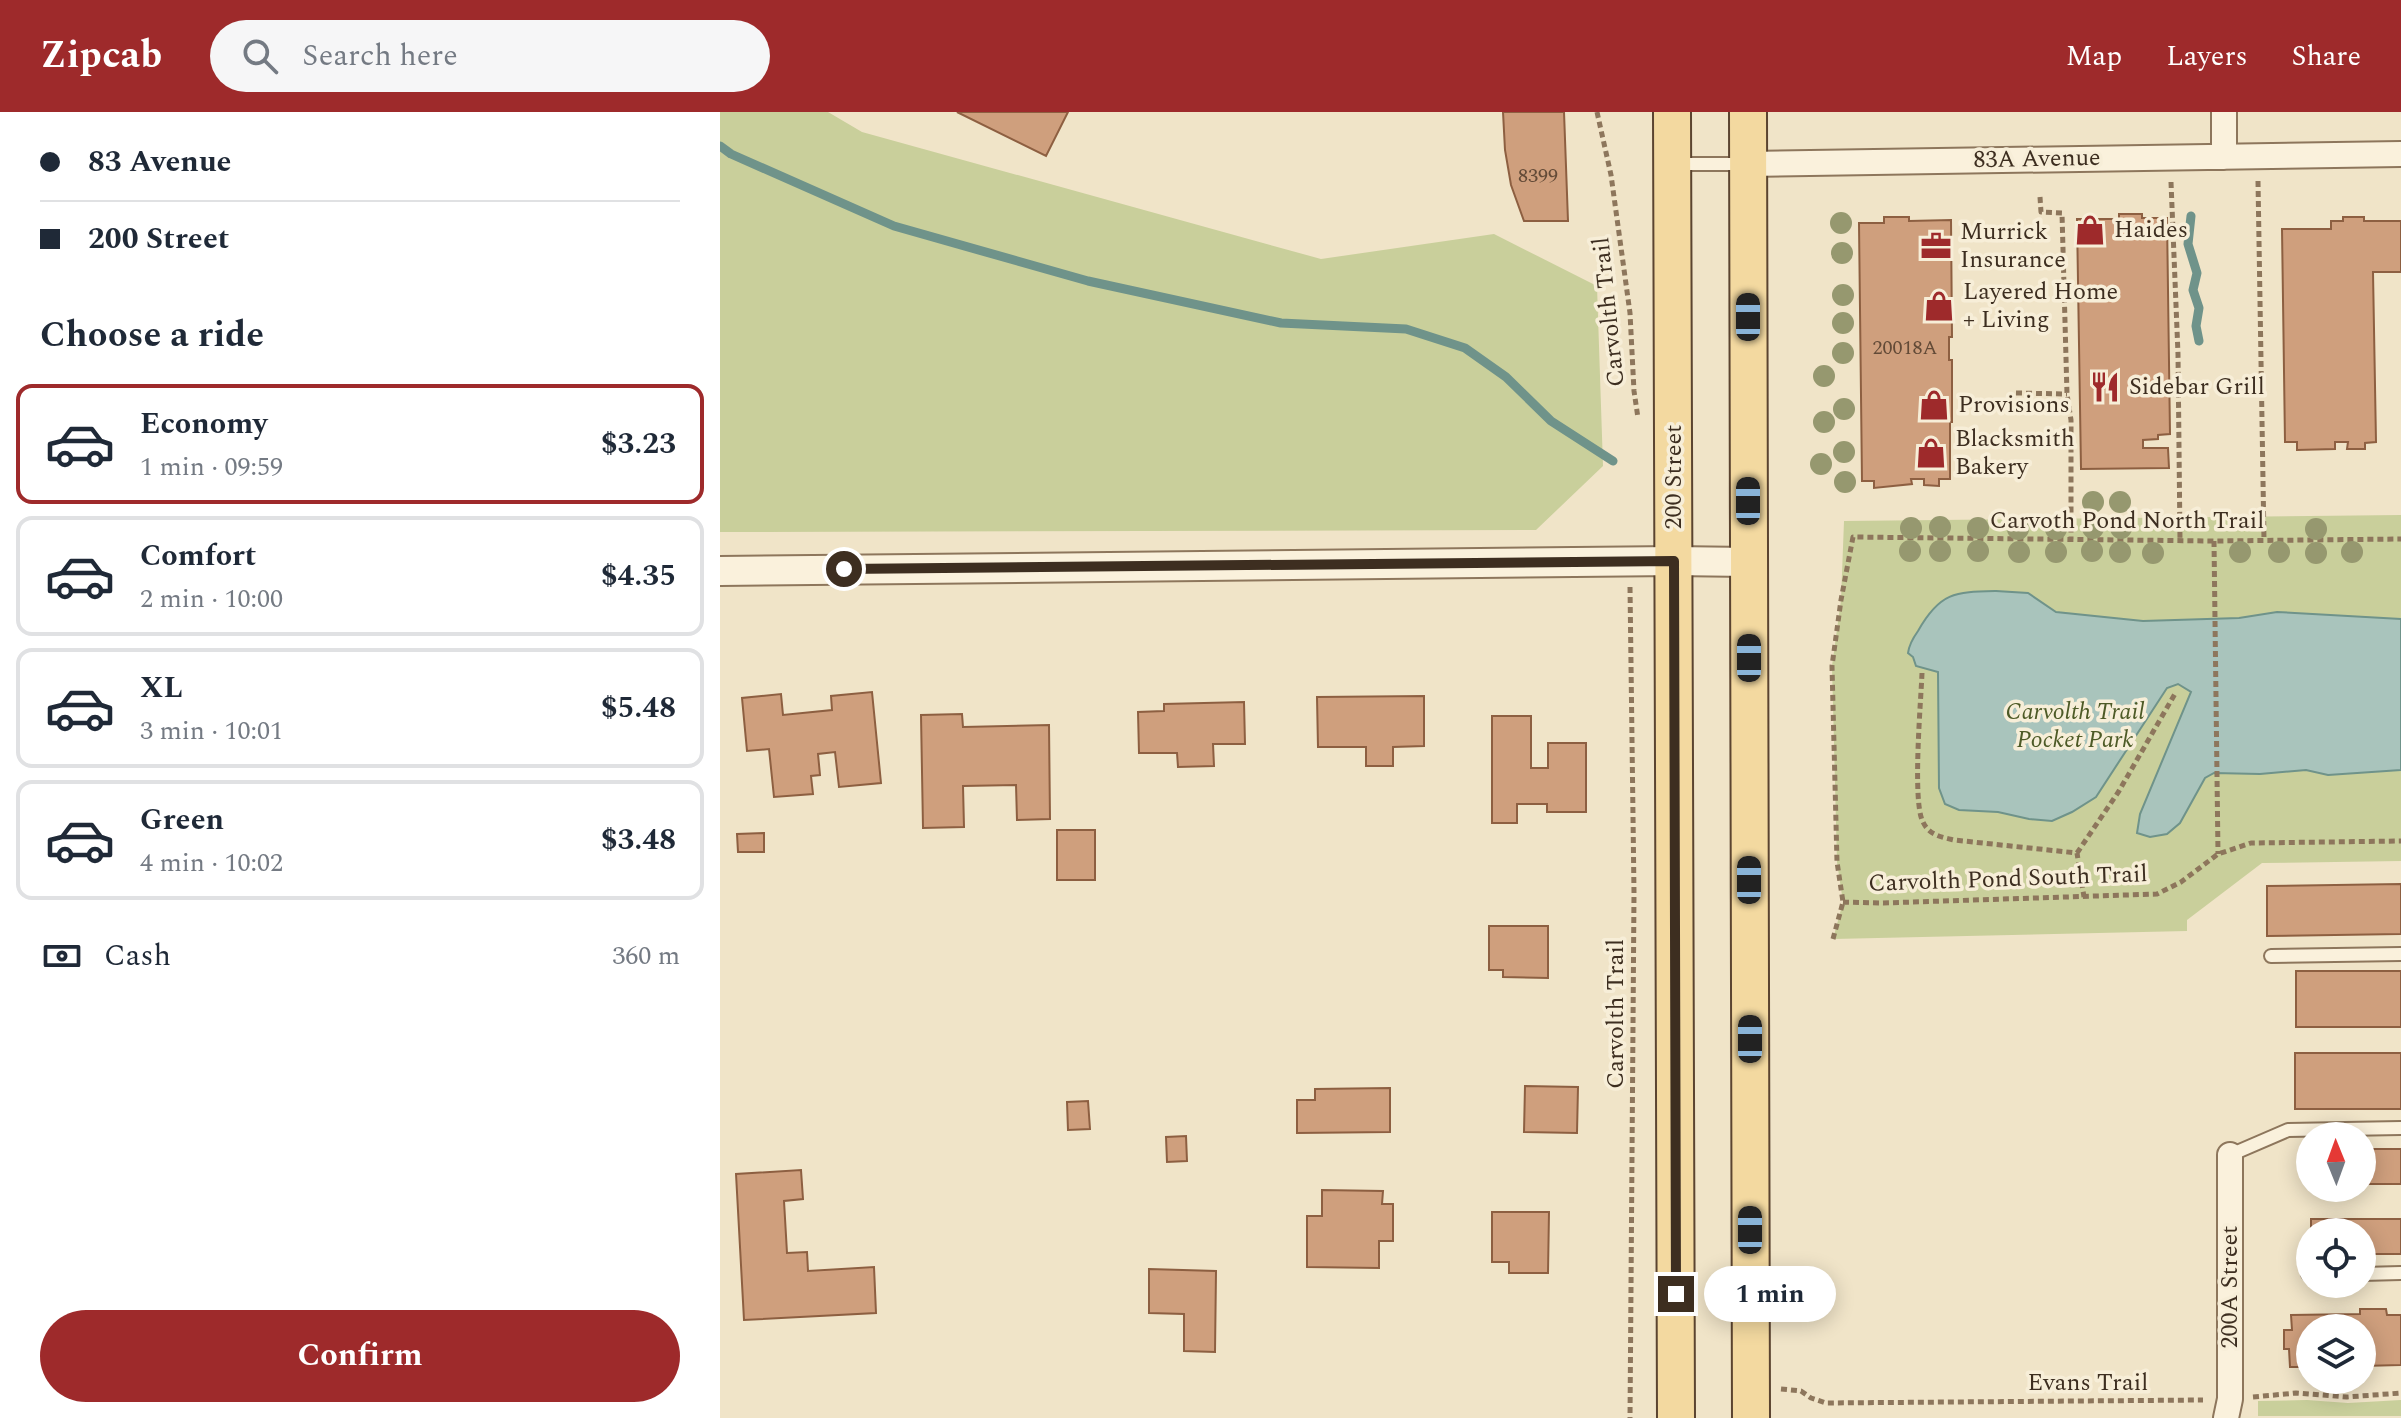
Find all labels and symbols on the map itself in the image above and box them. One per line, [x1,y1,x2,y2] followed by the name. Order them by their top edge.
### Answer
[1973,140,2101,178] street label: 83A Avenue
[1518,161,1558,191] house number: 8399
[2114,212,2188,248] place label: Haides
[2073,213,2107,247] shop icon: Haides
[1960,214,2066,278] place label: Murrick Insurance
[1919,229,1953,263] office icon: Murrick Insurance
[1583,235,1635,389] street label: Carvolth Trail
[1963,274,2118,338] place label: Layered Home + Living
[1922,289,1956,323] shop icon: Layered Home + Living
[1736,293,1760,341] car
[1873,333,1938,363] house number: 20018A
[2129,369,2265,405] place label: Sidebar Grill
[2088,370,2122,404] restaurant icon: Sidebar Grill
[1958,387,2070,423] place label: Provisions
[1917,388,1951,422] shop icon: Provisions
[1955,421,2075,485] place label: Blacksmith Bakery
[1656,425,1692,529] street label: 200 Street
[1914,436,1948,470] shop icon: Blacksmith Bakery
[1736,477,1760,525] car
[1990,503,2264,539] street label: Carvoth Pond North Trail
[826,551,862,587] route start
[1737,634,1761,682] car
[2005,694,2145,758] park label: Carvolth Trail Pocket Park
[1737,856,1761,904] car
[1868,856,2148,902] street label: Carvolth Pond South Trail
[1598,939,1634,1089] street label: Carvolth Trail
[1738,1015,1762,1063] car
[2296,1122,2376,1202] north arrow
[1738,1206,1762,1254] car
[2212,1226,2248,1348] street label: 200A Street
[1704,1266,1836,1322] callout: 1 min
[1658,1276,1694,1312] route end
[2028,1365,2148,1401] street label: Evans Trail

